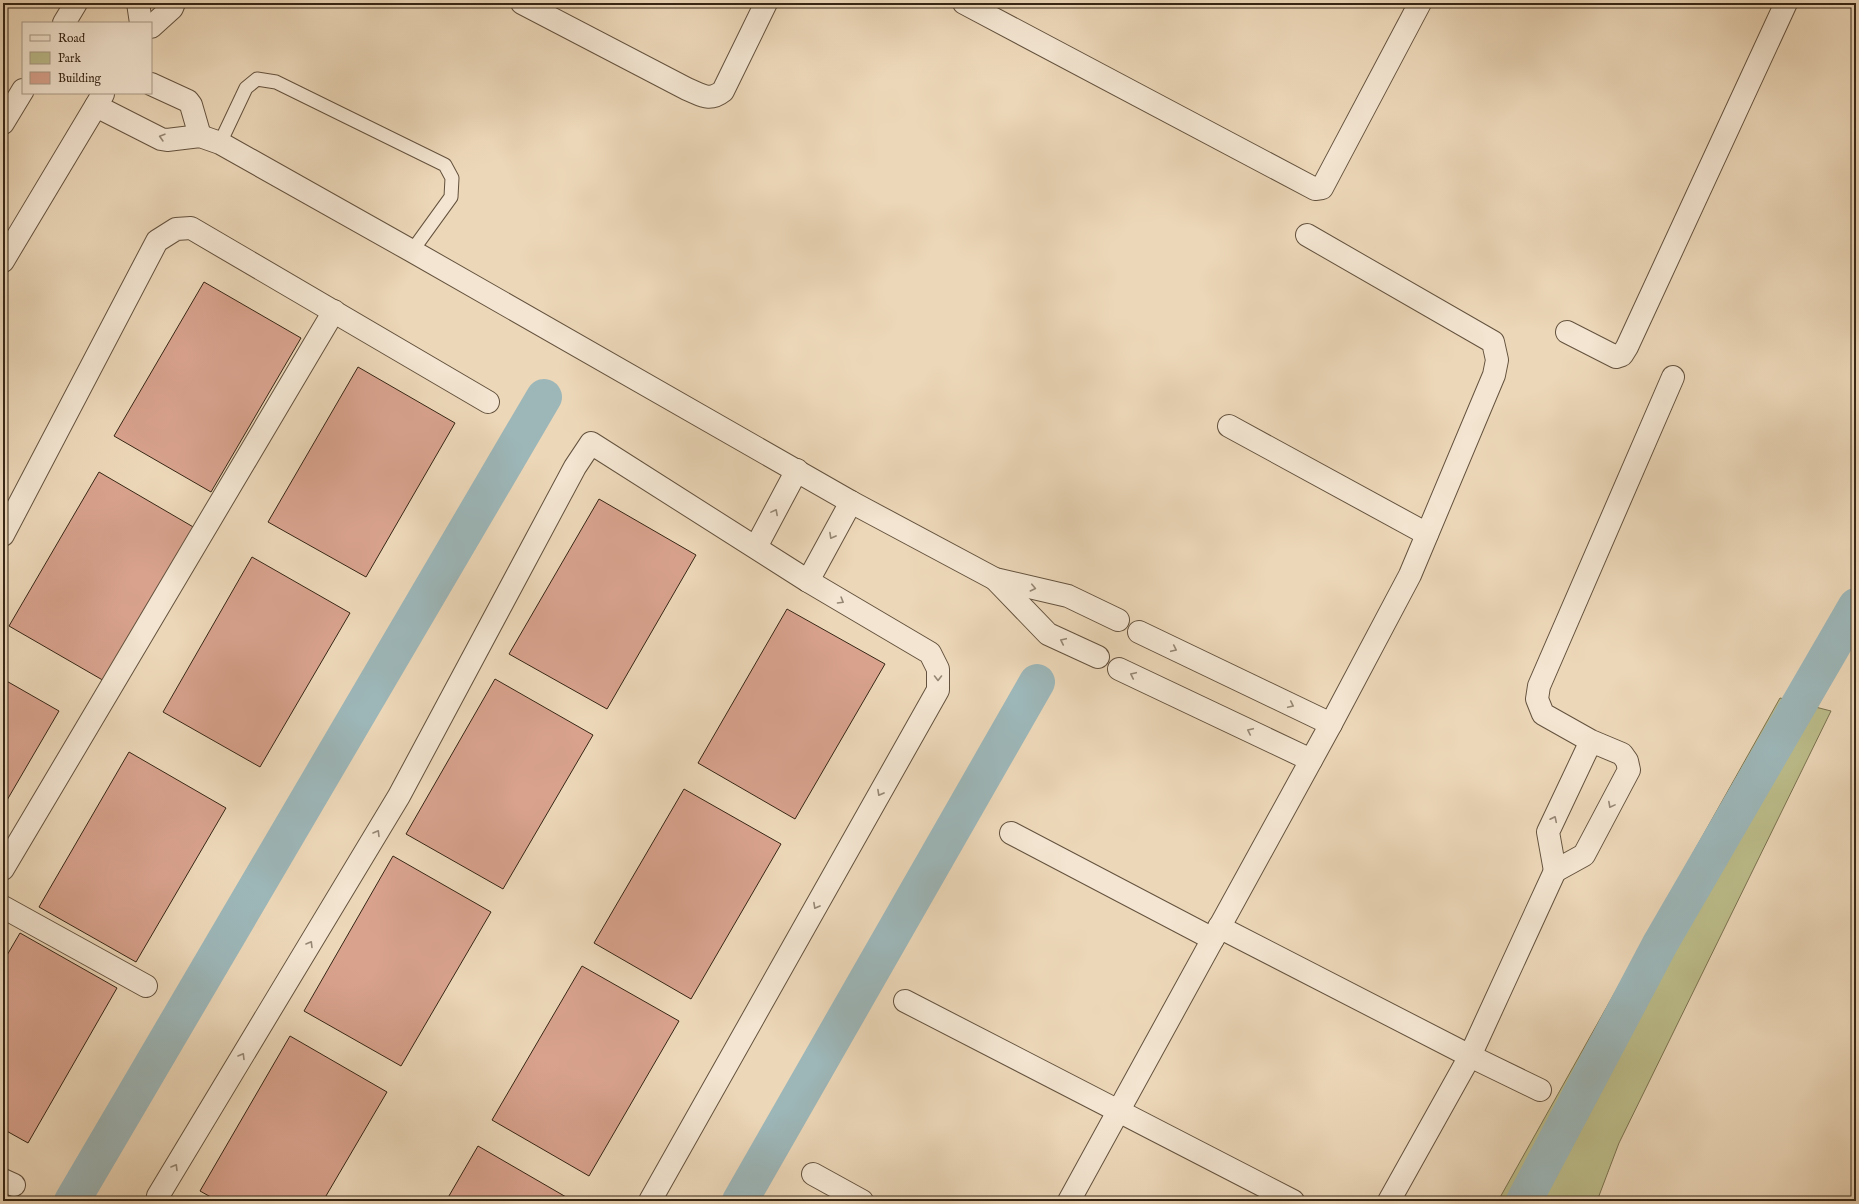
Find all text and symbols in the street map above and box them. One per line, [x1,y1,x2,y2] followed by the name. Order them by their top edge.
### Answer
[22,22,152,94] legend
[58,31,86,46] text: Road
[58,51,81,66] text: Park
[58,71,102,86] text: Building
[158,134,165,142] one-way arrow
[770,509,777,516] one-way arrow
[830,532,837,539] one-way arrow
[1030,583,1037,592] one-way arrow
[837,596,844,603] one-way arrow
[1060,638,1068,646] one-way arrow
[1170,644,1177,652] one-way arrow
[1130,672,1137,680] one-way arrow
[934,675,942,681] one-way arrow
[1287,700,1295,708] one-way arrow
[1247,728,1254,736] one-way arrow
[877,789,884,796] one-way arrow
[1608,801,1615,808] one-way arrow
[1549,816,1557,823] one-way arrow
[372,830,379,837] one-way arrow
[814,902,821,909] one-way arrow
[305,941,312,948] one-way arrow
[238,1053,245,1060] one-way arrow
[170,1164,178,1171] one-way arrow

